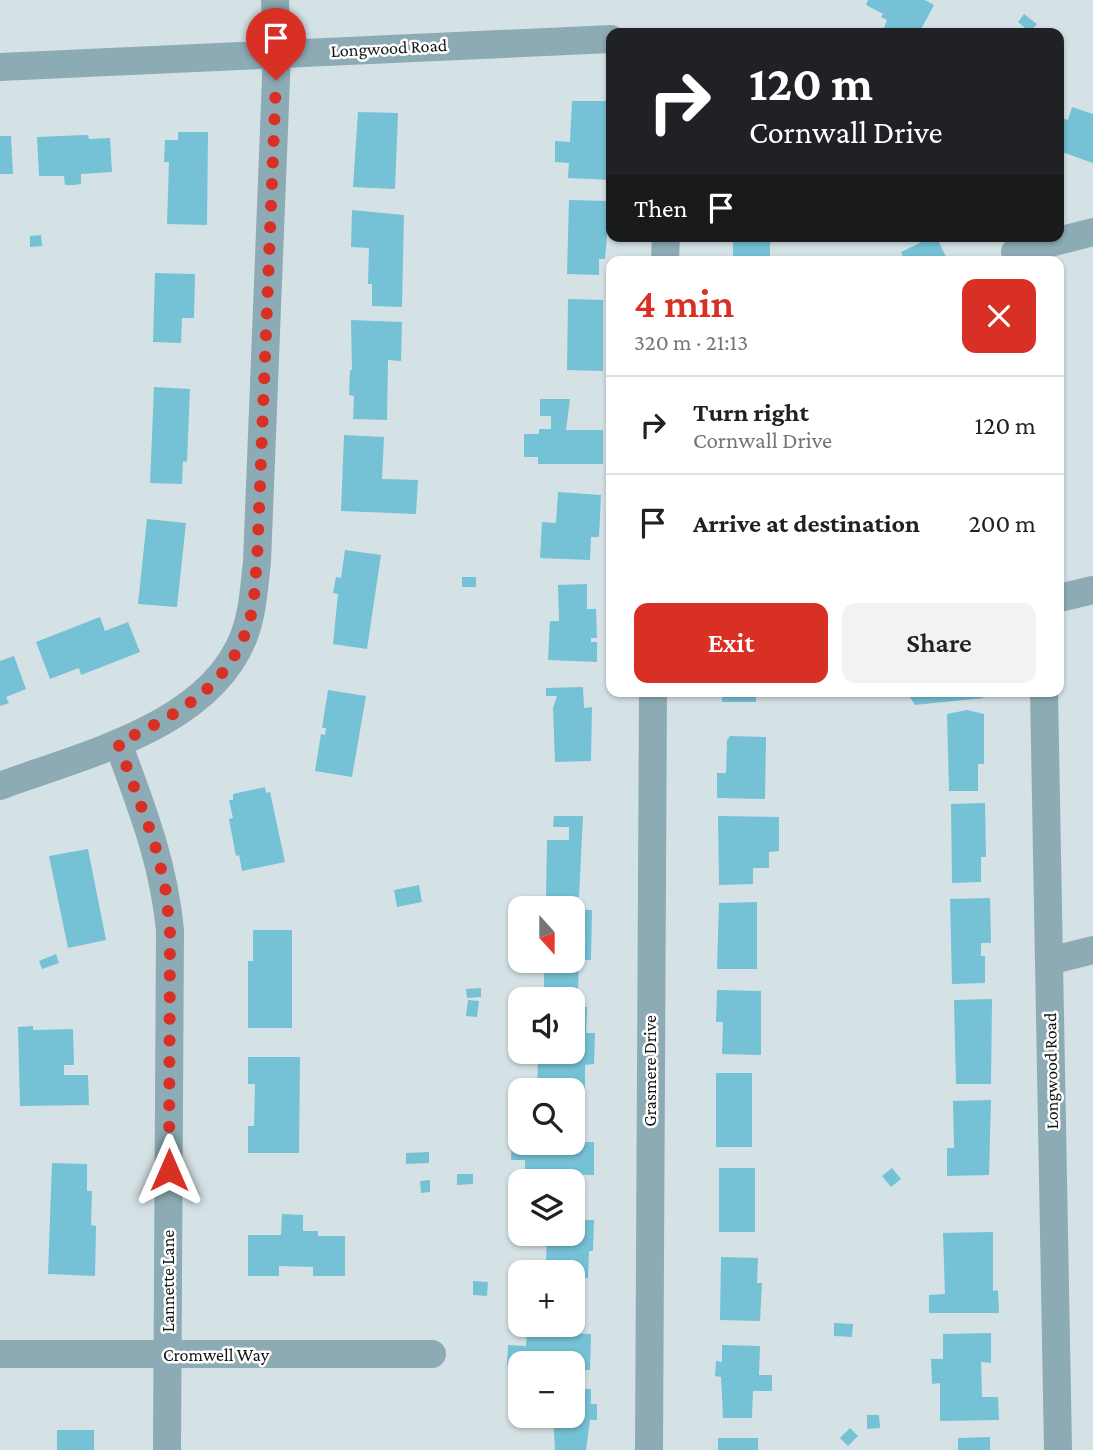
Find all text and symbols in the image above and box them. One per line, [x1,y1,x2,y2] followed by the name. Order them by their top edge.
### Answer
[246,8,306,80] pin
[257,19,295,57] icon: arrive
[330,35,448,61] street label: Longwood Road
[634,56,725,147] icon: right
[749,56,873,111] text: 120 m
[749,114,943,150] text: Cornwall Drive
[702,189,740,227] icon: arrive
[634,194,688,223] text: Then
[634,279,734,326] text: 4 min
[962,279,1036,353] button: close
[634,329,748,355] text: 320 m · 21:13
[693,398,809,427] text: Turn right
[634,406,672,444] icon: right
[975,411,1036,440] text: 120 m
[693,427,832,453] text: Cornwall Drive
[634,504,672,542] icon: arrive
[693,509,920,538] text: Arrive at destination
[968,509,1036,538] text: 200 m
[634,603,828,683] button: Exit
[842,603,1036,683] button: Share
[508,896,584,973] north arrow
[508,896,585,1428] map controls
[508,987,585,1064] button: sound
[1040,1012,1062,1129] street label: Longwood Road
[640,1015,660,1127] street label: Grasmere Drive
[508,1078,585,1155] button: search
[132,1133,206,1207] position arrow
[508,1169,585,1246] button: layers
[158,1230,178,1332] street label: Lannette Lane
[508,1260,585,1337] button: +
[163,1345,270,1365] street label: Cromwell Way
[508,1351,585,1428] button: −

